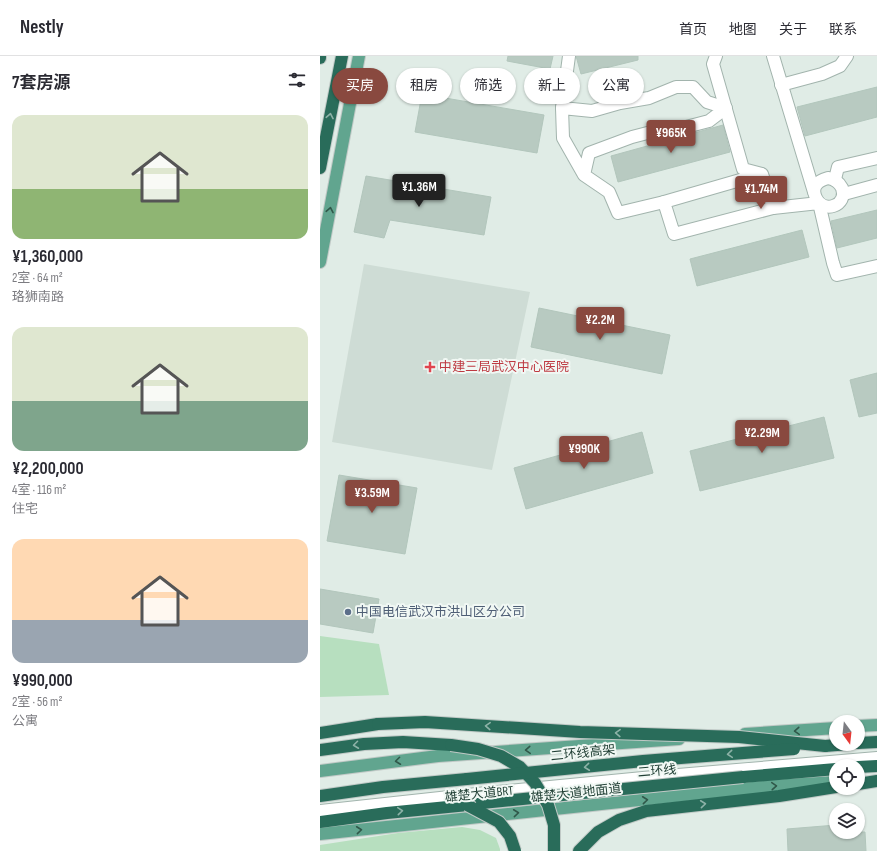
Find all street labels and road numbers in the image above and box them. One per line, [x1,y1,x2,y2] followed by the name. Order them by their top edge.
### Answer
[550,742,616,764] street label: 二环线高架
[637,761,677,781] street label: 二环线
[530,780,622,806] street label: 雄楚大道地面道
[444,782,514,806] street label: 雄楚大道BRT

